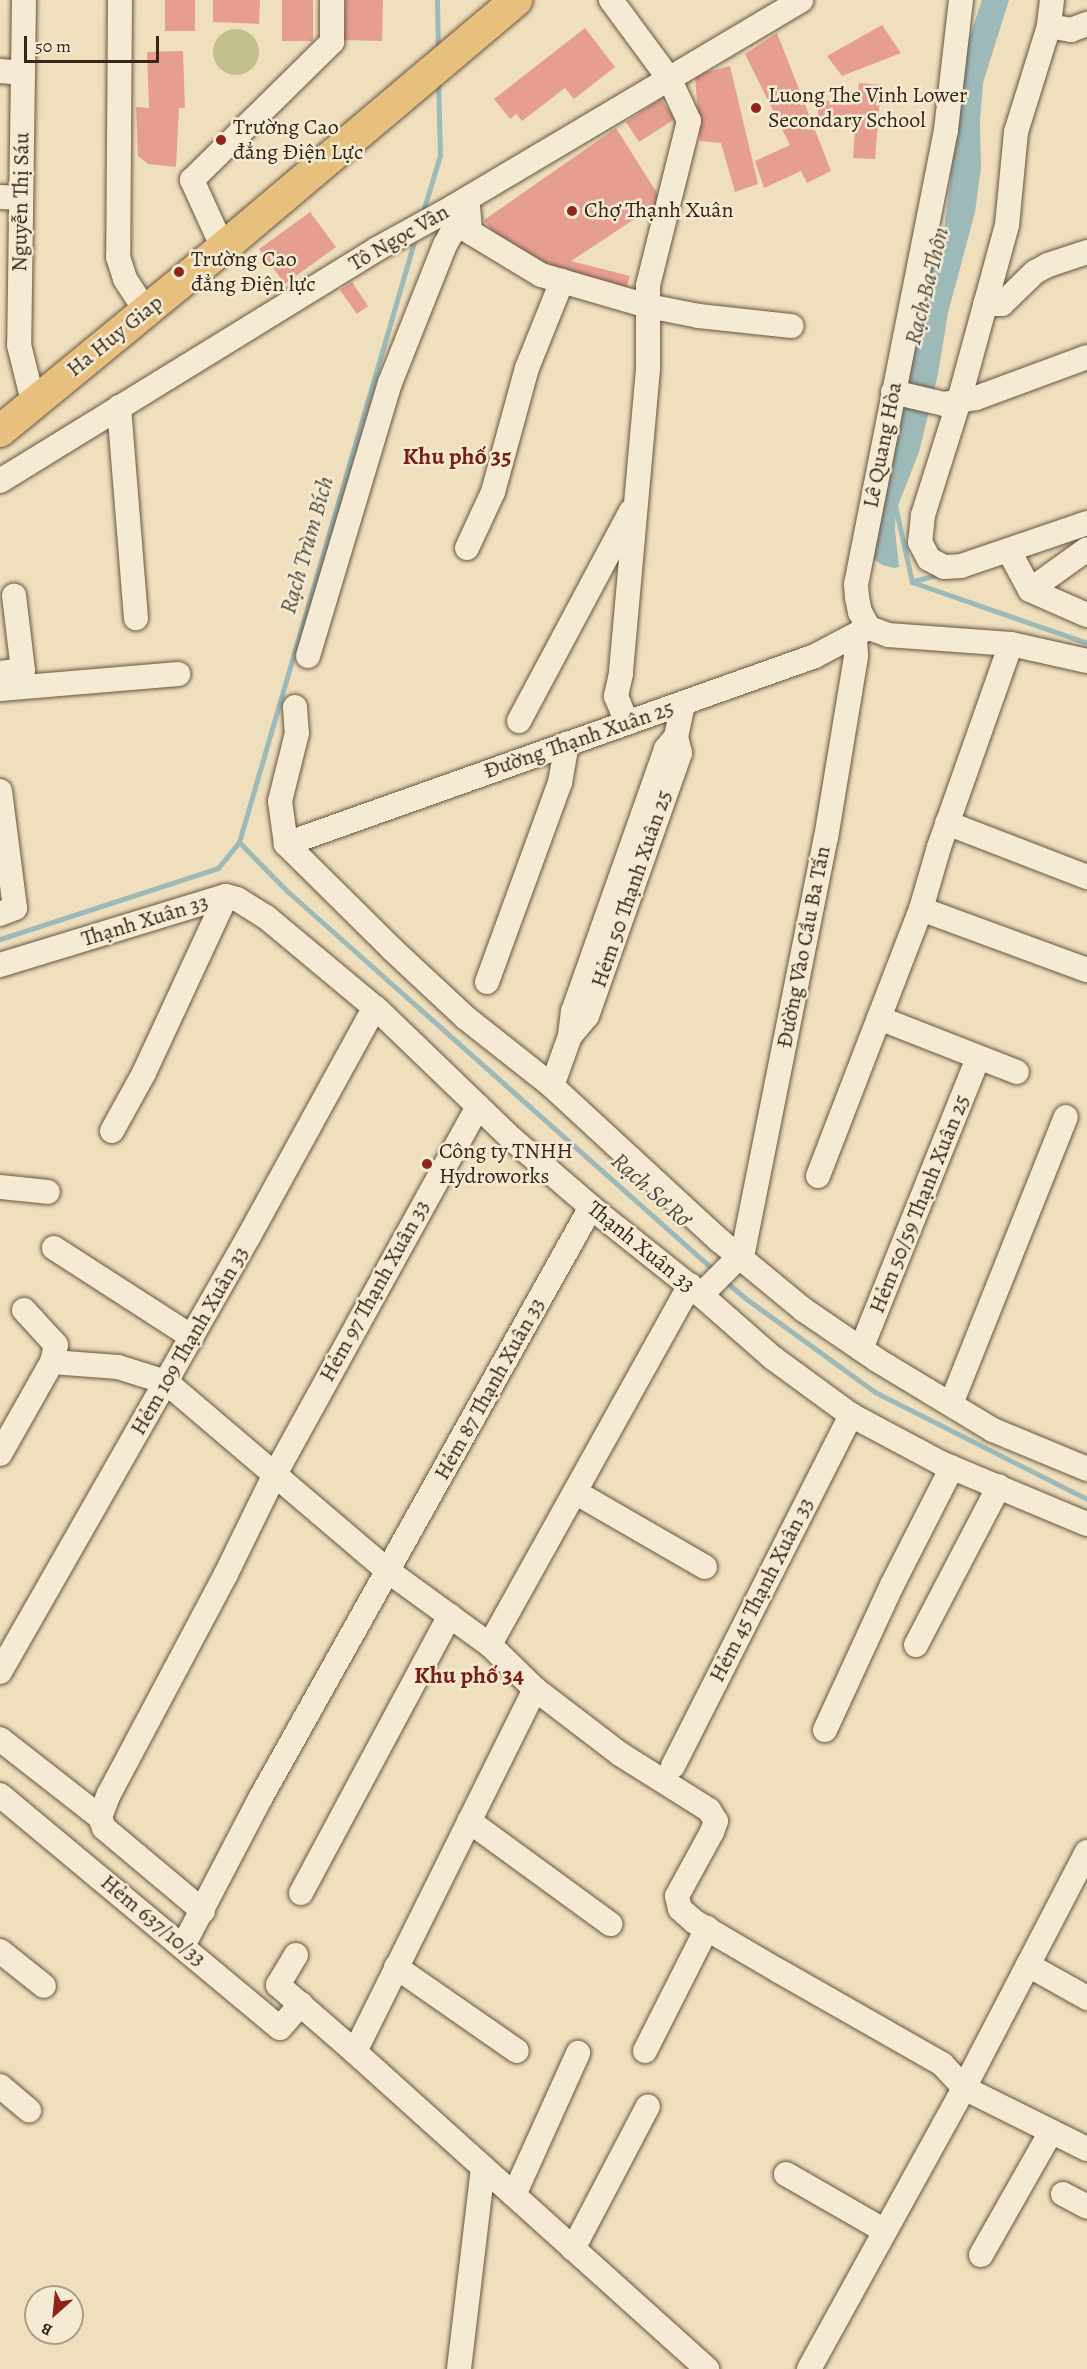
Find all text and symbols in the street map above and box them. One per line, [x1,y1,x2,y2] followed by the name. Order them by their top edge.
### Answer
[27,24,162,62] scale bar
[35,34,71,58] text: 50 m
[768,82,968,134] place label: Luong The Vinh Lower Secondary School
[749,101,763,115] marker: Luong The Vinh Lower Secondary School
[233,114,363,166] place label: Trường Cao đẳng Điện Lực
[7,132,35,272] street label: Nguyễn Thị Sáu
[214,133,228,147] marker: Trường Cao đẳng Điện Lực
[584,198,734,224] place label: Chợ Thạnh Xuân
[344,199,454,277] street label: Tô Ngọc Vân
[565,204,579,218] marker: Chợ Thạnh Xuân
[898,224,956,348] water label: Rạch Ba Thôn
[191,246,315,298] place label: Trường Cao đẳng Điện lực
[172,265,186,279] marker: Trường Cao đẳng Điện lực
[62,289,168,383] street label: Ha Huy Giap
[858,380,908,510] street label: Lê Quang Hòa
[403,443,511,471] district label: Khu phố 35
[274,473,340,617] water label: Rạch Trùm Bích
[480,695,678,785] street label: Đường Thạnh Xuân 25
[586,787,678,991] street label: Hẻm 50 Thạnh Xuân 25
[771,844,837,1050] street label: Đường Vào Cầu Ba Tấn
[78,889,212,953] street label: Thạnh Xuân 33
[864,1091,976,1317] street label: Hẻm 50/59 Thạnh Xuân 25
[439,1138,573,1190] place label: Công ty TNHH Hydroworks
[605,1147,697,1233] water label: Rạch Sơ Rơ
[420,1157,434,1171] marker: Công ty TNHH Hydroworks
[314,1196,436,1386] street label: Hẻm 97 Thạnh Xuân 33
[582,1196,700,1298] street label: Thạnh Xuân 33
[125,1242,255,1440] street label: Hẻm 109 Thạnh Xuân 33
[429,1293,551,1485] street label: Hẻm 87 Thạnh Xuân 33
[704,1493,820,1687] street label: Hẻm 45 Thạnh Xuân 33
[414,1662,524,1690] district label: Khu phố 34
[95,1869,211,1973] street label: Hẻm 637/10/33
[24,2285,84,2345] north arrow
[37,2317,56,2341] text: B

